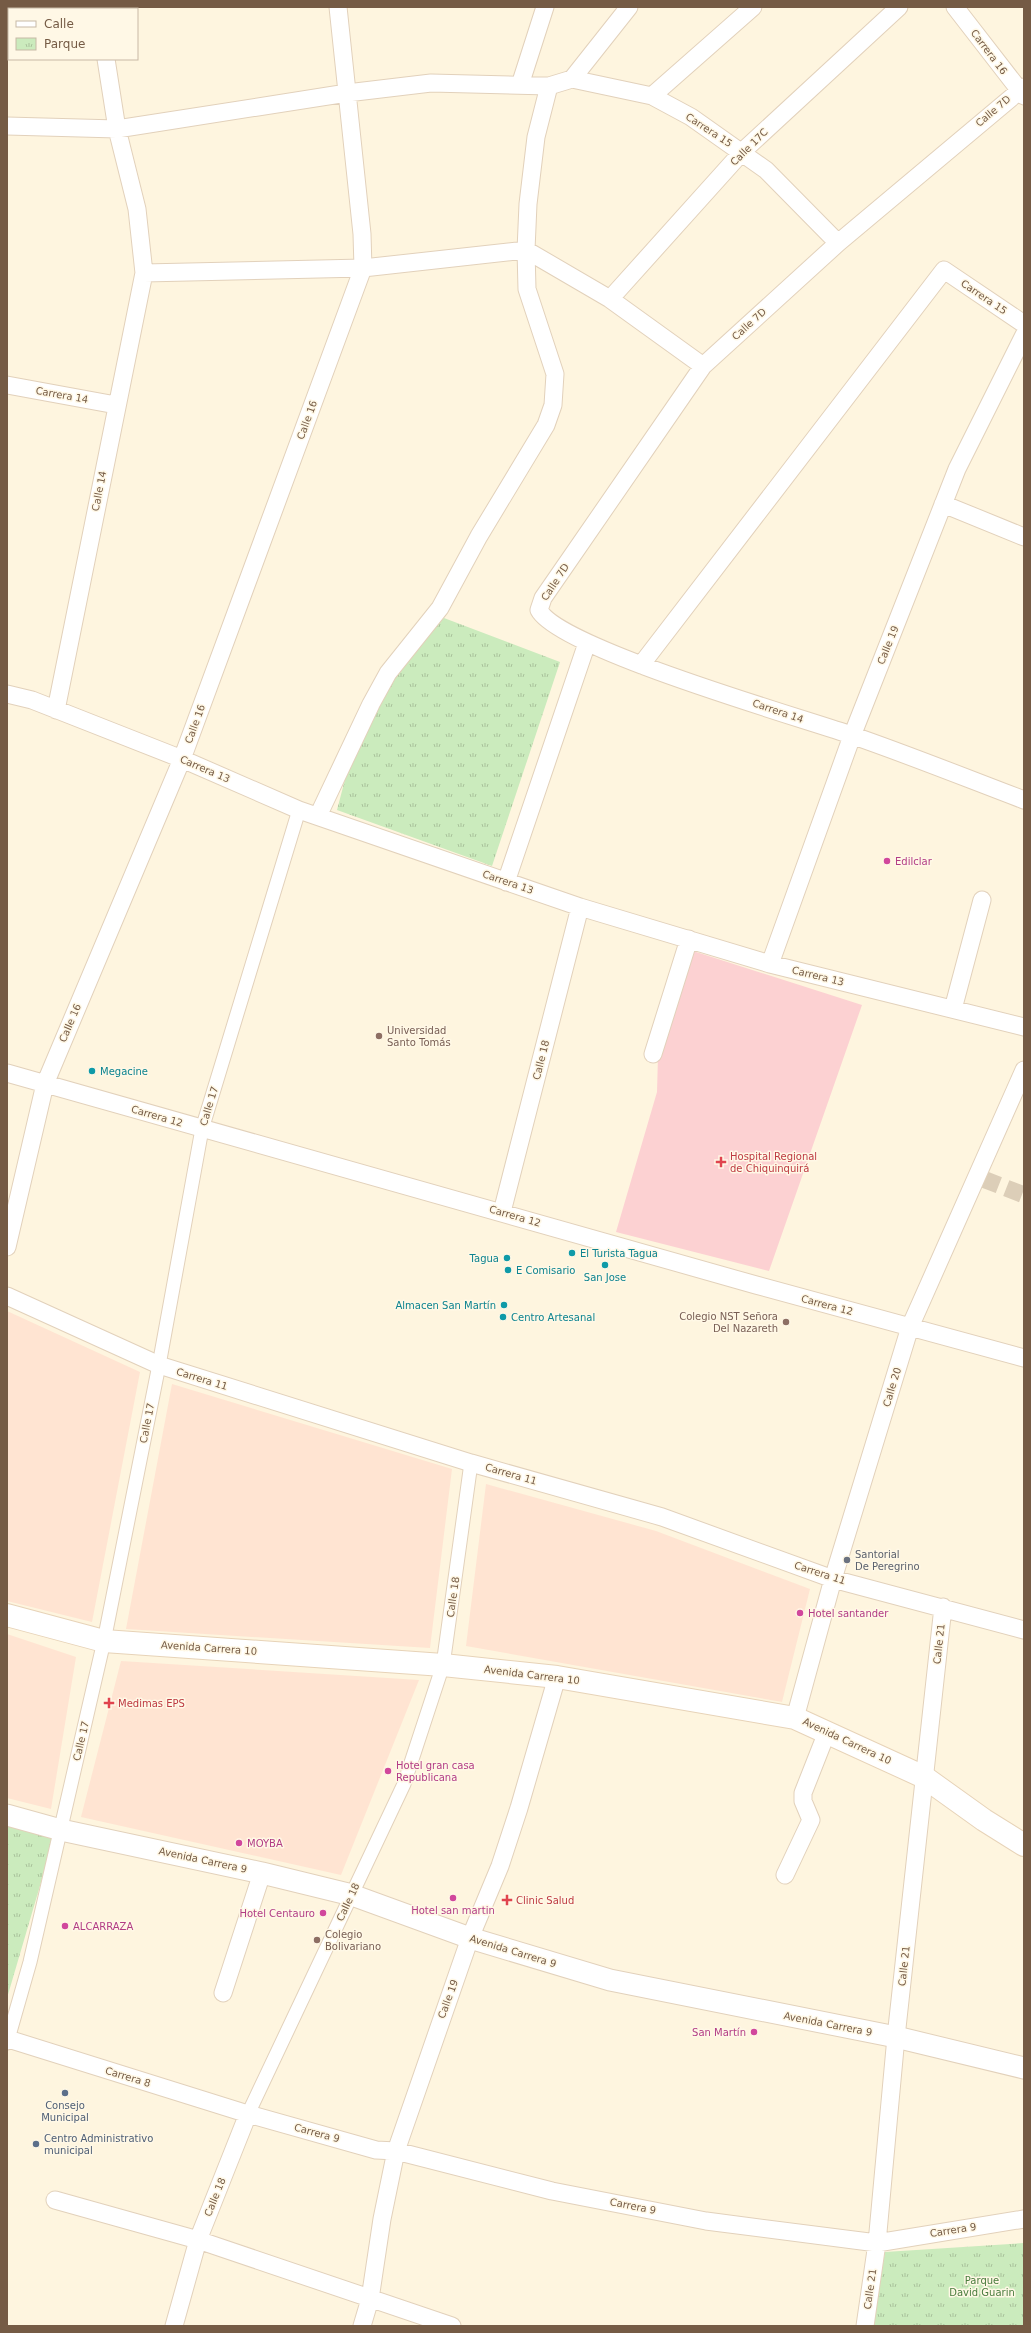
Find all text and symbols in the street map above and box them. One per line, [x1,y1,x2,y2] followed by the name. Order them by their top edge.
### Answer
[8,8,138,60] legend
[44,17,74,31] text: Calle
[969,27,1009,77] street label: Carrera 16
[44,37,85,51] text: Parque
[973,93,1013,129] street label: Calle 7D
[684,111,734,149] street label: Carrera 15
[728,126,770,168] street label: Calle 17C
[959,278,1009,316] street label: Carrera 15
[730,306,769,342] street label: Calle 7D
[35,385,89,405] street label: Carrera 14
[295,399,319,441] street label: Calle 16
[90,470,108,512] street label: Calle 14
[539,561,571,603] street label: Calle 7D
[875,624,901,666] street label: Calle 19
[751,697,805,725] street label: Carrera 14
[183,703,207,745] street label: Calle 16
[178,754,232,784] street label: Carrera 13
[882,856,892,866] marker: Edilclar
[895,856,933,867] place label: Edilclar
[481,868,535,896] street label: Carrera 13
[791,964,845,988] street label: Carrera 13
[57,1002,83,1044] street label: Calle 16
[387,1025,451,1048] place label: Universidad Santo Tomás
[374,1031,384,1041] marker: Universidad Santo Tomás
[531,1039,551,1081] street label: Calle 18
[87,1066,97,1076] marker: Megacine
[100,1066,148,1077] place label: Megacine
[198,1085,220,1127] street label: Calle 17
[130,1103,184,1129] street label: Carrera 12
[730,1151,817,1174] place label: Hospital Regional de Chiquinquirá
[715,1156,727,1168] marker: Hospital Regional de Chiquinquirá
[488,1203,542,1229] street label: Carrera 12
[567,1248,577,1258] marker: El Turista Tagua
[580,1248,658,1259] place label: El Turista Tagua
[469,1253,499,1264] place label: Tagua
[502,1253,512,1263] marker: Tagua
[600,1260,610,1270] marker: San Jose
[503,1265,513,1275] marker: E Comisario
[516,1265,575,1276] place label: E Comisario
[584,1272,626,1283] place label: San Jose
[800,1293,854,1317] street label: Carrera 12
[395,1300,496,1311] place label: Almacen San Martín
[499,1300,509,1310] marker: Almacen San Martín
[679,1311,778,1334] place label: Colegio NST Señora Del Nazareth
[498,1312,508,1322] marker: Centro Artesanal
[511,1312,595,1323] place label: Centro Artesanal
[781,1317,791,1327] marker: Colegio NST Señora Del Nazareth
[175,1366,229,1392] street label: Carrera 11
[881,1366,903,1408] street label: Calle 20
[138,1402,156,1444] street label: Calle 17
[484,1461,538,1487] street label: Carrera 11
[855,1549,920,1572] place label: Santorial De Peregrino
[842,1555,852,1565] marker: Santorial De Peregrino
[793,1560,847,1586] street label: Carrera 11
[445,1576,461,1618] street label: Calle 18
[795,1608,805,1618] marker: Hotel santander
[808,1608,889,1619] place label: Hotel santander
[931,1623,947,1665] street label: Calle 21
[161,1639,257,1657] street label: Avenida Carrera 10
[484,1664,580,1686] street label: Avenida Carrera 10
[103,1697,115,1709] marker: Medimas EPS
[118,1698,185,1709] place label: Medimas EPS
[801,1716,893,1766] street label: Avenida Carrera 10
[71,1720,91,1762] street label: Calle 17
[396,1760,475,1783] place label: Hotel gran casa Republicana
[383,1766,393,1776] marker: Hotel gran casa Republicana
[234,1838,244,1848] marker: MOYBA
[247,1838,283,1849] place label: MOYBA
[158,1845,248,1875] street label: Avenida Carrera 9
[334,1881,362,1923] street label: Calle 18
[448,1893,458,1903] marker: Hotel san martin
[501,1894,513,1906] marker: Clinic Salud
[516,1895,574,1906] place label: Clinic Salud
[411,1905,495,1916] place label: Hotel san martin
[239,1908,315,1919] place label: Hotel Centauro
[318,1908,328,1918] marker: Hotel Centauro
[60,1921,70,1931] marker: ALCARRAZA
[73,1921,133,1932] place label: ALCARRAZA
[325,1929,381,1952] place label: Colegio Bolivariano
[468,1933,558,1969] street label: Avenida Carrera 9
[312,1935,322,1945] marker: Colegio Bolivariano
[896,1945,912,1987] street label: Calle 21
[436,1978,460,2020] street label: Calle 19
[783,2010,873,2038] street label: Avenida Carrera 9
[692,2027,746,2038] place label: San Martín
[749,2027,759,2037] marker: San Martín
[104,2065,152,2089] street label: Carrera 8
[60,2088,70,2098] marker: Consejo Municipal
[41,2100,89,2123] place label: Consejo Municipal
[293,2122,341,2144] street label: Carrera 9
[44,2133,153,2156] place label: Centro Administrativo municipal
[31,2139,41,2149] marker: Centro Administrativo municipal
[202,2176,228,2218] street label: Calle 18
[609,2196,657,2216] street label: Carrera 9
[929,2221,977,2239] street label: Carrera 9
[862,2268,878,2310] street label: Calle 21
[949,2275,1015,2298] park label: Parque David Guarin

